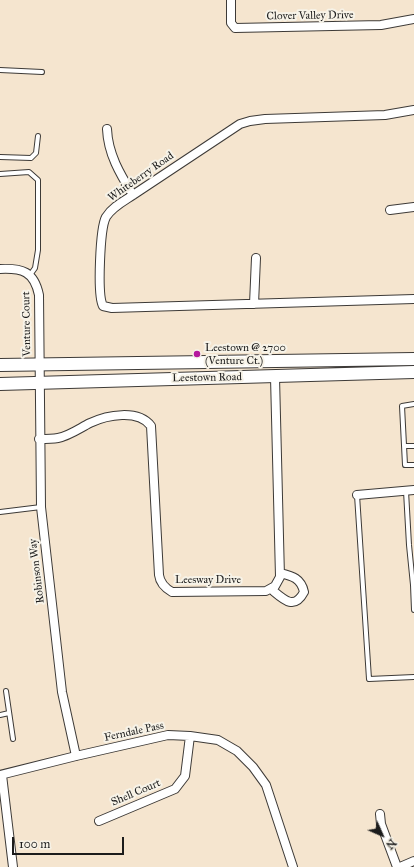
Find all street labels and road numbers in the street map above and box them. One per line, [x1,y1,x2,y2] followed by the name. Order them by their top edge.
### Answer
[266,9,354,23] street label: Clover Valley Drive
[106,149,176,205] street label: Whiteberry Road
[20,291,34,357] street label: Venture Court
[172,371,242,385] street label: Leestown Road
[26,538,48,604] street label: Robinson Way
[175,573,241,587] street label: Leesway Drive
[103,719,165,745] street label: Ferndale Pass
[109,777,163,809] street label: Shell Court

